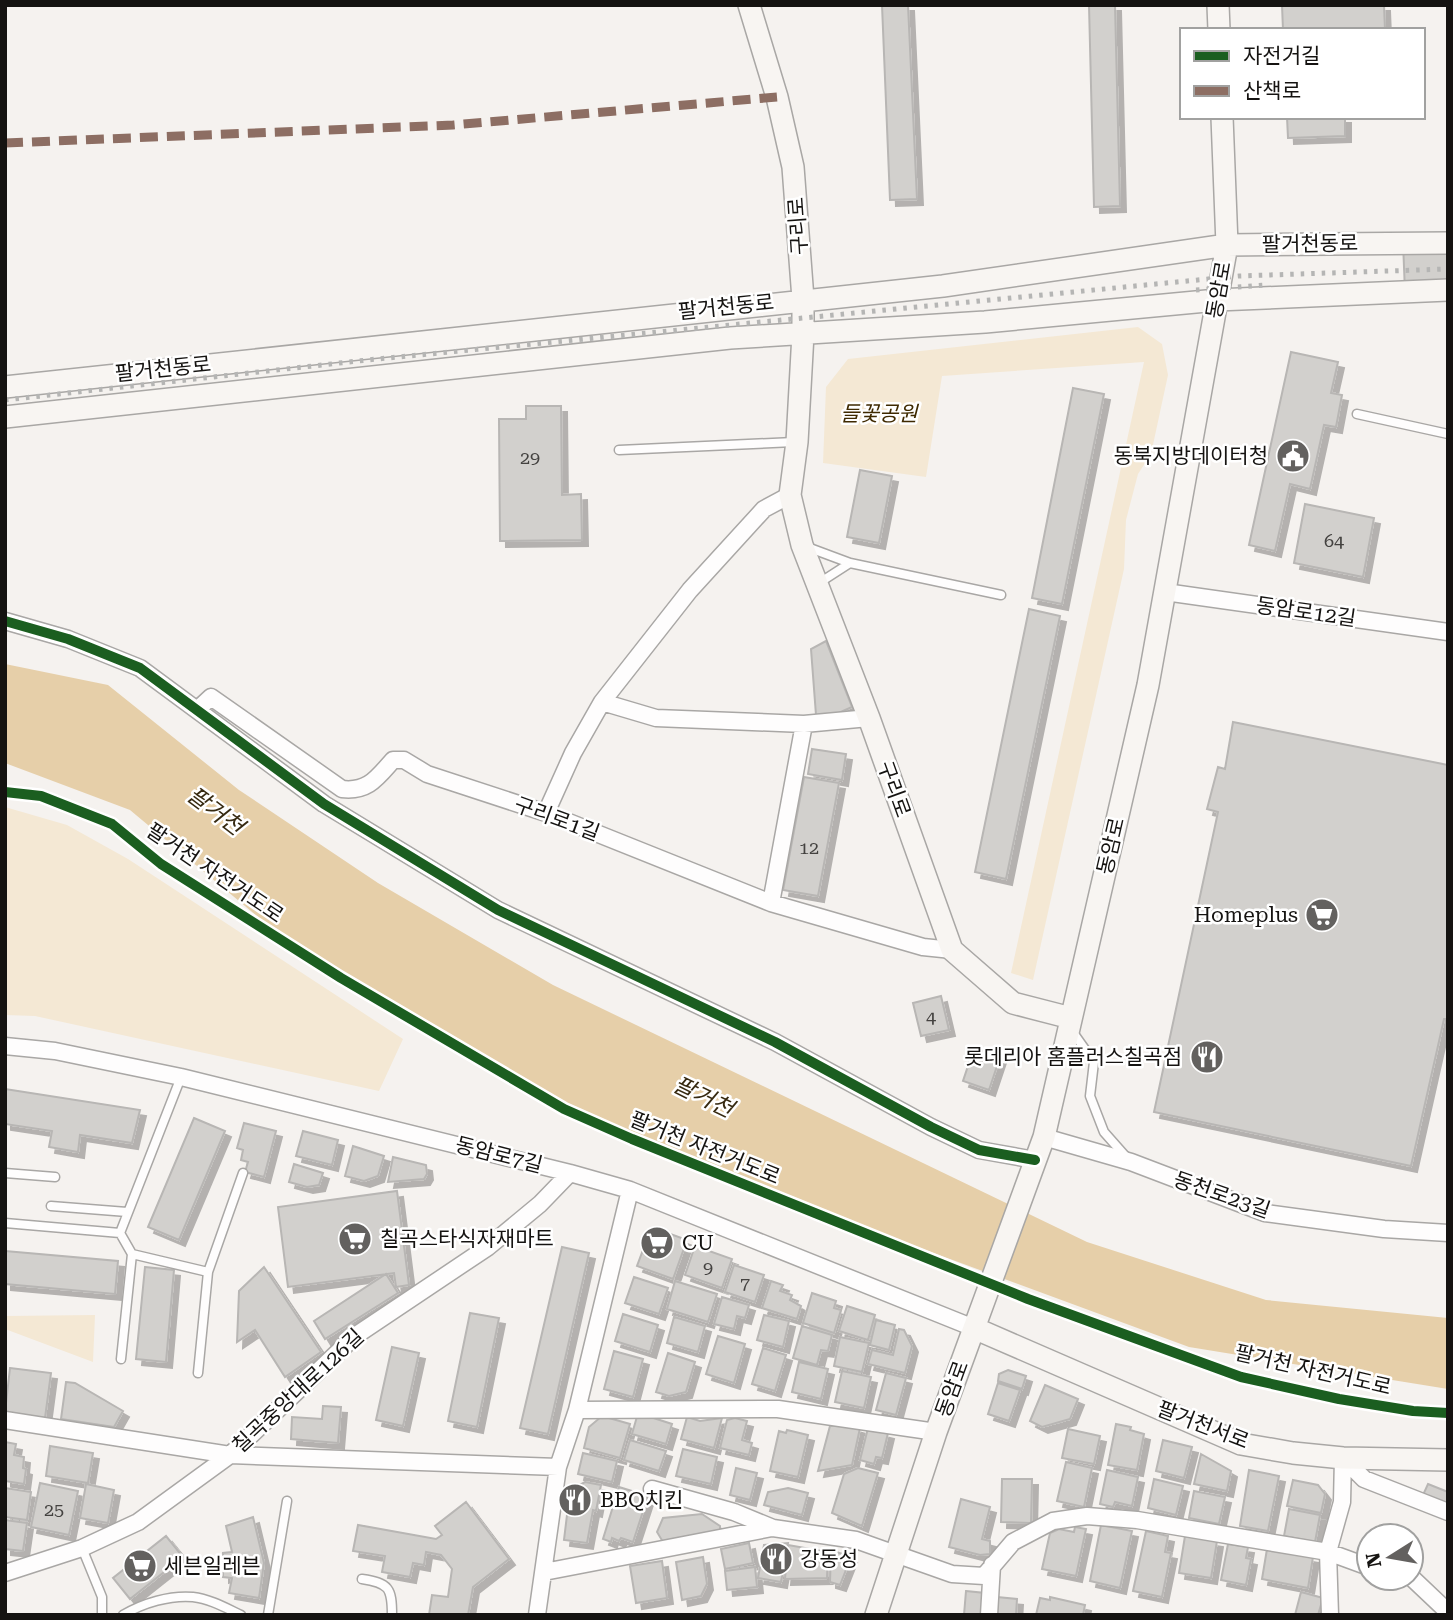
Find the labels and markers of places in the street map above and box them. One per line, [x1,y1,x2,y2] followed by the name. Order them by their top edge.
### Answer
[1274,437,1312,475] public building icon: 동북지방데이터청
[1113,444,1268,468] place label: 동북지방데이터청
[1303,896,1341,934] supermarket icon: Homeplus
[1194,903,1298,927] place label: Homeplus
[1188,1038,1226,1076] restaurant icon: 롯데리아 홈플러스칠곡점
[964,1045,1182,1069] place label: 롯데리아 홈플러스칠곡점
[336,1220,374,1258] supermarket icon: 칠곡스타식자재마트
[638,1224,676,1262] supermarket icon: CU
[380,1227,554,1251] place label: 칠곡스타식자재마트
[682,1231,714,1255] place label: CU
[556,1481,594,1519] restaurant icon: BBQ치킨
[600,1488,683,1512] place label: BBQ치킨
[757,1540,795,1578] restaurant icon: 강동성
[121,1547,159,1585] supermarket icon: 세븐일레븐
[800,1547,858,1571] place label: 강동성
[164,1554,261,1578] place label: 세븐일레븐

